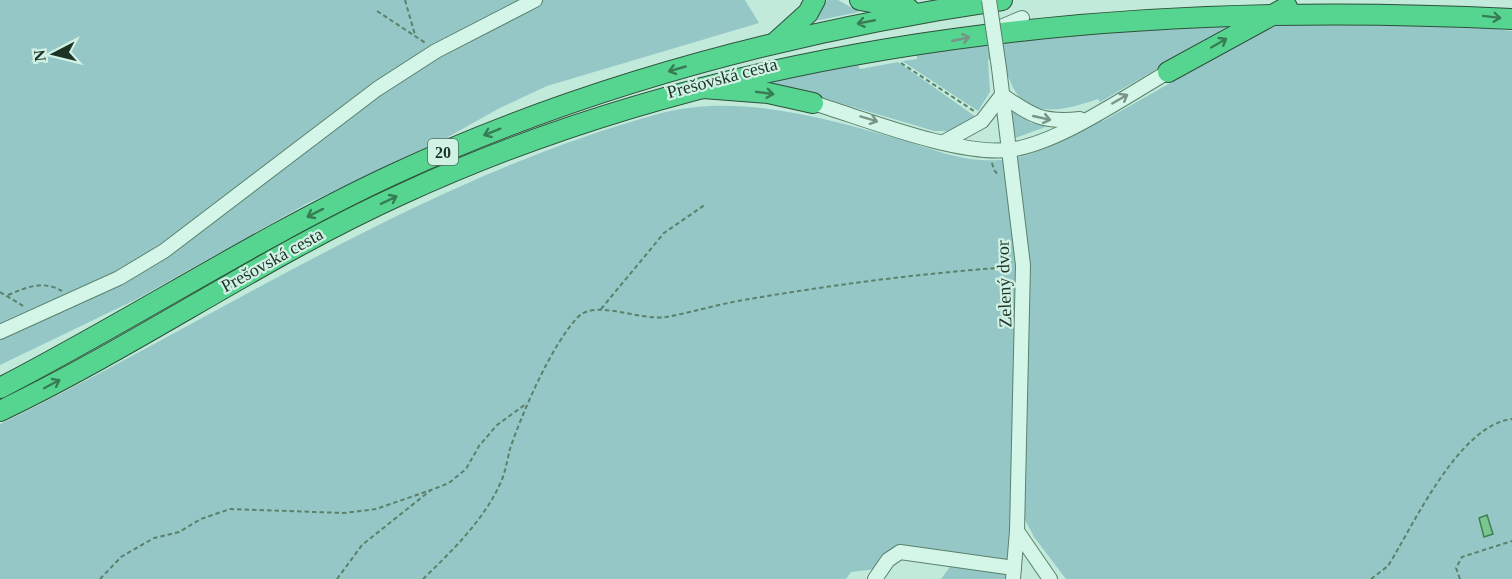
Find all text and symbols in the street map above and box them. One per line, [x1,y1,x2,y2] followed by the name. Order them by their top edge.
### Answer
[1481,11,1501,22] one-way arrow
[857,17,876,28] one-way arrow
[24,24,84,84] north arrow
[951,33,970,45] one-way arrow
[1210,36,1227,48] one-way arrow
[30,49,49,63] text: N
[665,54,779,102] street label: Prešovská cesta
[668,63,687,75] one-way arrow
[754,87,774,98] one-way arrow
[1111,93,1128,105] one-way arrow
[1032,113,1051,124] one-way arrow
[859,115,878,126] one-way arrow
[484,127,502,138] one-way arrow
[428,139,458,165] road number: 20
[379,193,397,205] one-way arrow
[306,207,324,219] one-way arrow
[218,224,326,296] street label: Prešovská cesta
[992,240,1016,328] street label: Zelený dvor
[43,378,60,390] one-way arrow

